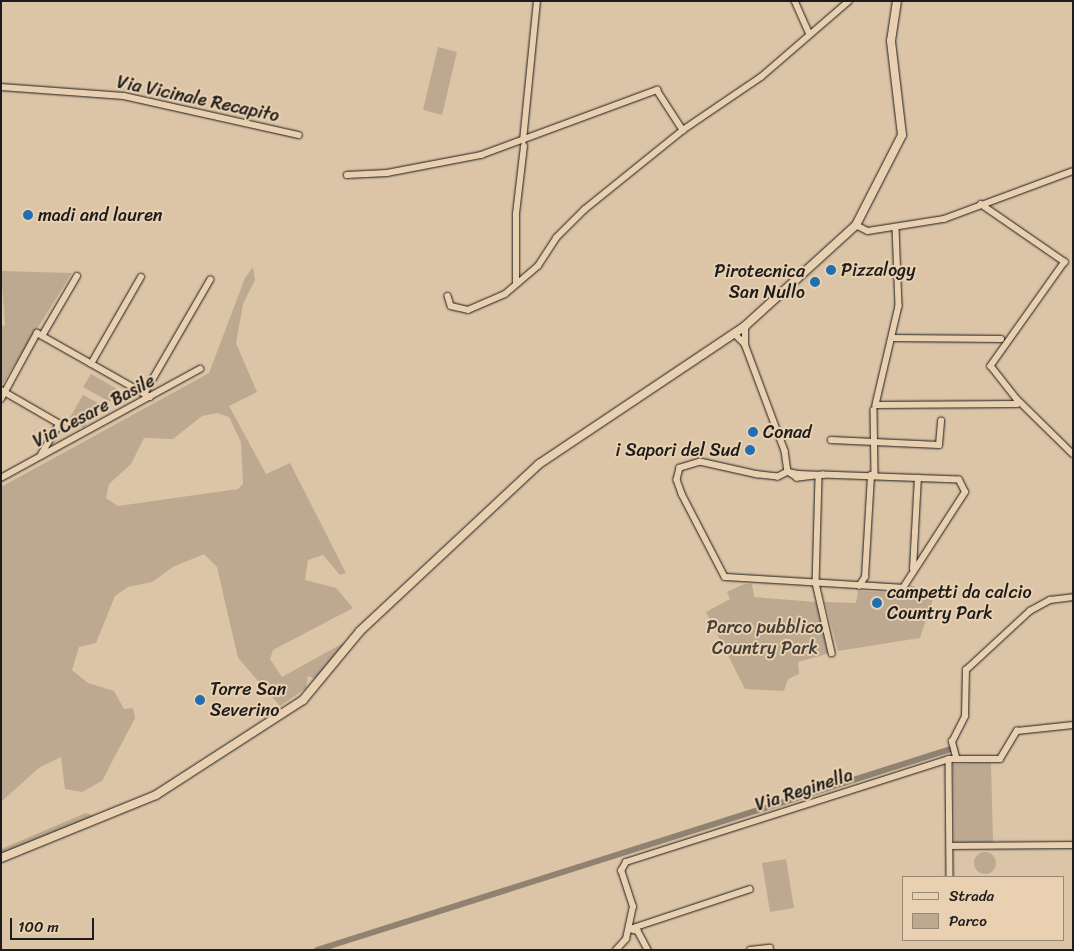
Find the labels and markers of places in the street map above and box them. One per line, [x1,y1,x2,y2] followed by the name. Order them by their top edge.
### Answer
[38,204,163,226] place label: madi and lauren
[22,209,34,221] marker: madi and lauren
[841,259,916,281] place label: Pizzalogy
[714,261,805,304] place label: Pirotecnica San Nullo
[825,264,837,276] marker: Pizzalogy
[809,276,821,288] marker: Pirotecnica San Nullo
[763,421,812,443] place label: Conad
[747,426,759,438] marker: Conad
[615,439,740,461] place label: i Sapori del Sud
[744,444,756,456] marker: i Sapori del Sud
[887,582,1031,624] place label: campetti da calcio Country Park
[871,597,883,609] marker: campetti da calcio Country Park
[210,679,286,722] place label: Torre San Severino
[194,694,206,706] marker: Torre San Severino

